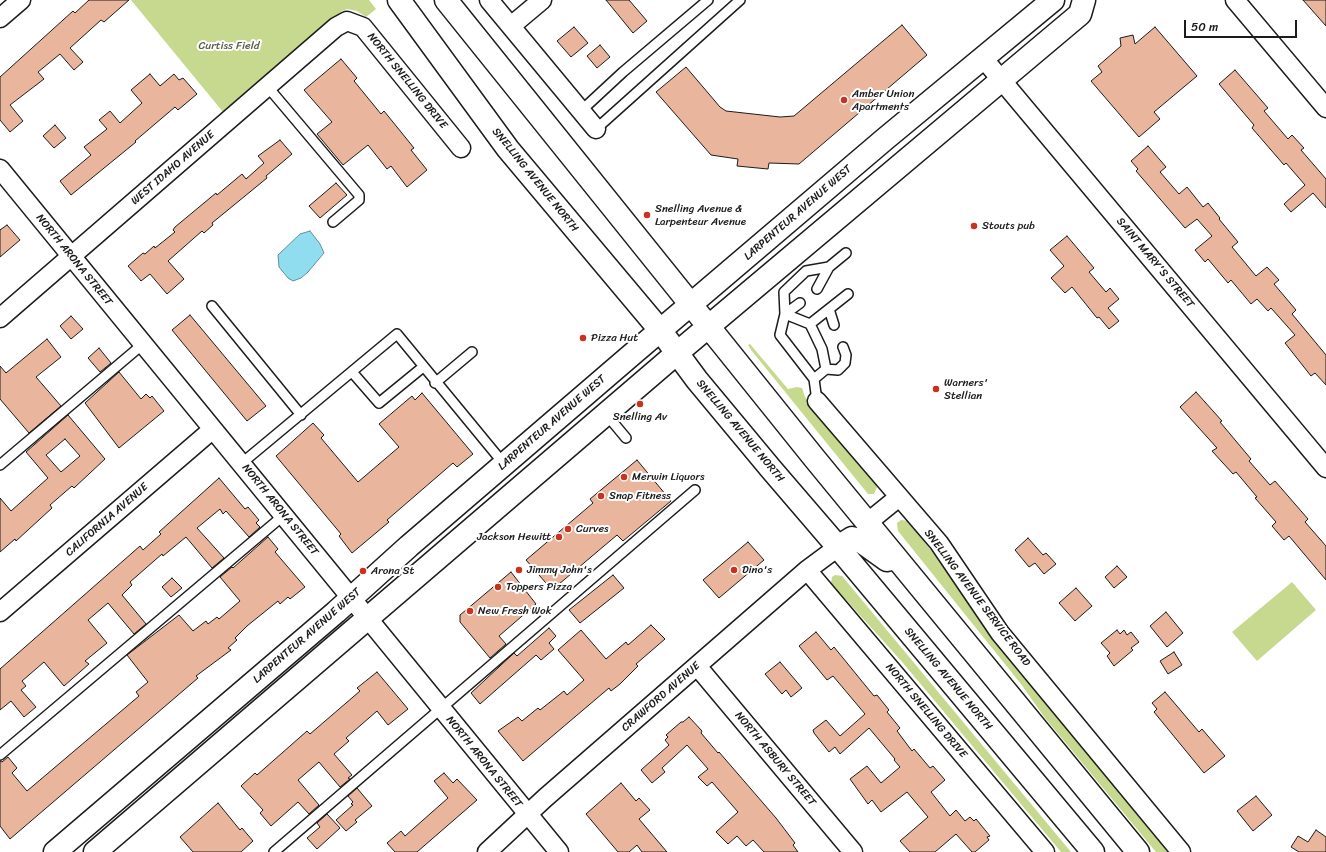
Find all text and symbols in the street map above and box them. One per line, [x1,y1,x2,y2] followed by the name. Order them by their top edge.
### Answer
[1186,12,1299,38] scale bar
[1191,16,1218,38] text: 50 m
[364,30,450,132] street label: NORTH SNELLING DRIVE
[198,39,260,53] park label: Curtiss Field
[852,87,914,113] place label: Amber Union Apartments
[839,95,849,105] marker: Amber Union Apartments
[489,125,581,235] street label: SNELLING AVENUE NORTH
[129,128,217,208] street label: WEST IDAHO AVENUE
[742,163,854,263] street label: LARPENTEUR AVENUE WEST
[655,202,746,228] place label: Snelling Avenue & Larpenteur Avenue
[642,210,652,220] marker: Snelling Avenue & Larpenteur Avenue
[33,212,115,308] street label: NORTH ARONA STREET
[1113,215,1197,311] street label: SAINT MARY'S STREET
[982,219,1035,233] place label: Stouts pub
[969,221,979,231] marker: Stouts pub
[591,331,638,345] place label: Pizza Hut
[578,333,588,343] marker: Pizza Hut
[496,373,608,473] street label: LARPENTEUR AVENUE WEST
[944,376,988,402] place label: Warners' Stellian
[693,377,787,485] street label: SNELLING AVENUE NORTH
[931,384,941,394] marker: Warners' Stellian
[635,399,645,409] marker: Snelling Av
[613,410,667,424] place label: Snelling Av
[239,462,321,558] street label: NORTH ARONA STREET
[632,470,704,484] place label: Merwin Liquors
[619,472,629,482] marker: Merwin Liquors
[63,481,151,559] street label: CALIFORNIA AVENUE
[609,489,671,503] place label: Snap Fitness
[596,491,606,501] marker: Snap Fitness
[576,522,609,536] place label: Curves
[563,524,573,534] marker: Curves
[921,527,1033,669] street label: SNELLING AVENUE SERVICE ROAD
[477,530,551,544] place label: Jackson Hewitt
[554,532,564,542] marker: Jackson Hewitt
[527,563,592,577] place label: Jimmy John's
[742,563,772,577] place label: Dino's
[371,564,414,578] place label: Arona St
[514,565,524,575] marker: Jimmy John's
[729,565,739,575] marker: Dino's
[358,566,368,576] marker: Arona St
[506,580,572,594] place label: Toppers Pizza
[493,582,503,592] marker: Toppers Pizza
[251,586,363,686] street label: LARPENTEUR AVENUE WEST
[478,604,551,618] place label: New Fresh Wok
[465,606,475,616] marker: New Fresh Wok
[901,625,995,733] street label: SNELLING AVENUE NORTH
[619,659,703,735] street label: CRAWFORD AVENUE
[883,661,969,761] street label: NORTH SNELLING DRIVE
[732,709,818,809] street label: NORTH ASBURY STREET
[443,714,525,810] street label: NORTH ARONA STREET

